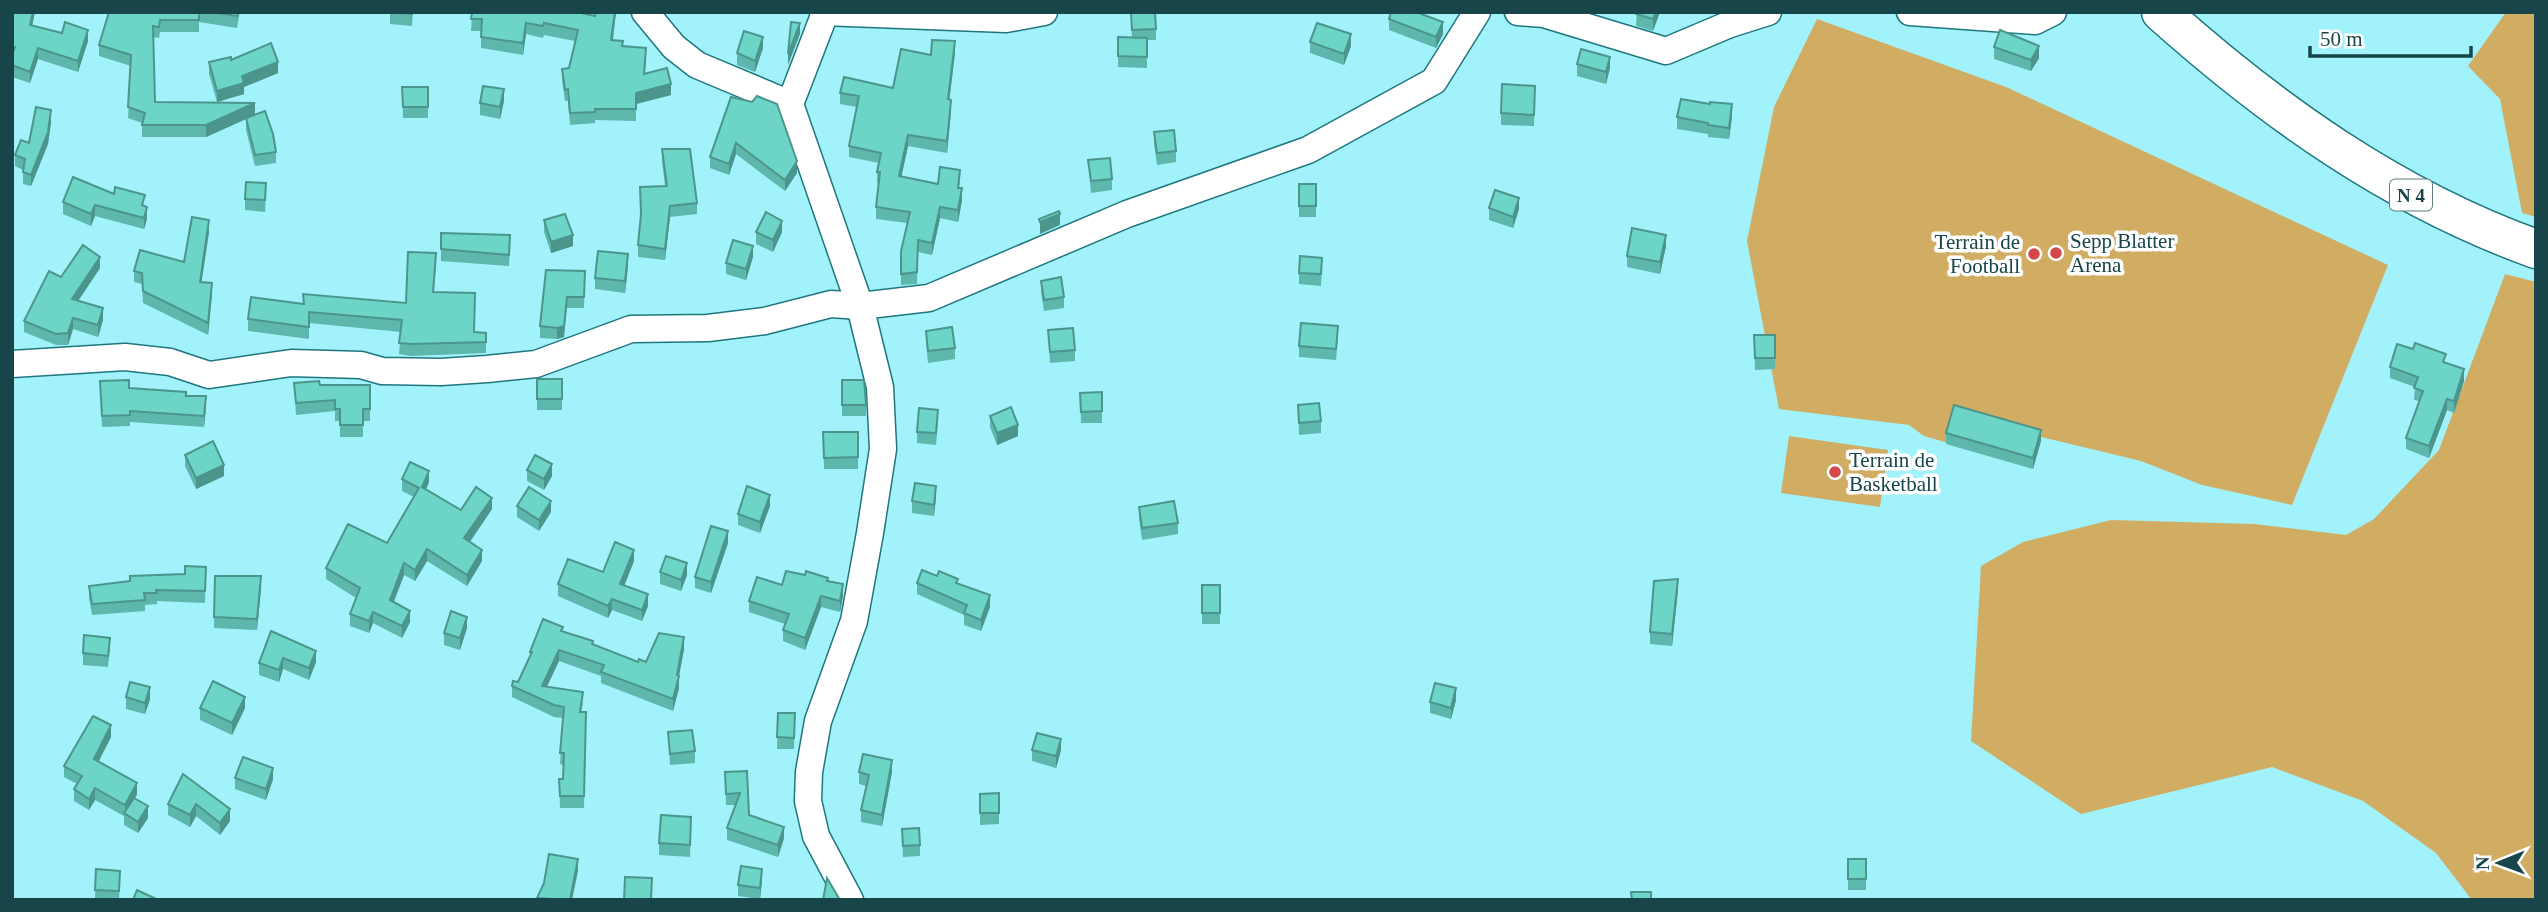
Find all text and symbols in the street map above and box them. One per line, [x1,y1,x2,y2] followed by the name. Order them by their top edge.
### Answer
[2310,14,2471,58] scale bar
[2320,27,2363,51] text: 50 m
[2390,180,2432,210] road number: N 4
[2070,229,2174,277] place label: Sepp Blatter Arena
[1935,230,2020,278] place label: Terrain de Football
[2048,245,2064,261] marker: Sepp Blatter Arena
[2026,246,2042,262] marker: Terrain de Football
[1849,448,1938,496] place label: Terrain de Basketball
[1827,464,1843,480] marker: Terrain de Basketball
[2464,828,2534,898] north arrow
[2472,856,2493,870] text: N

